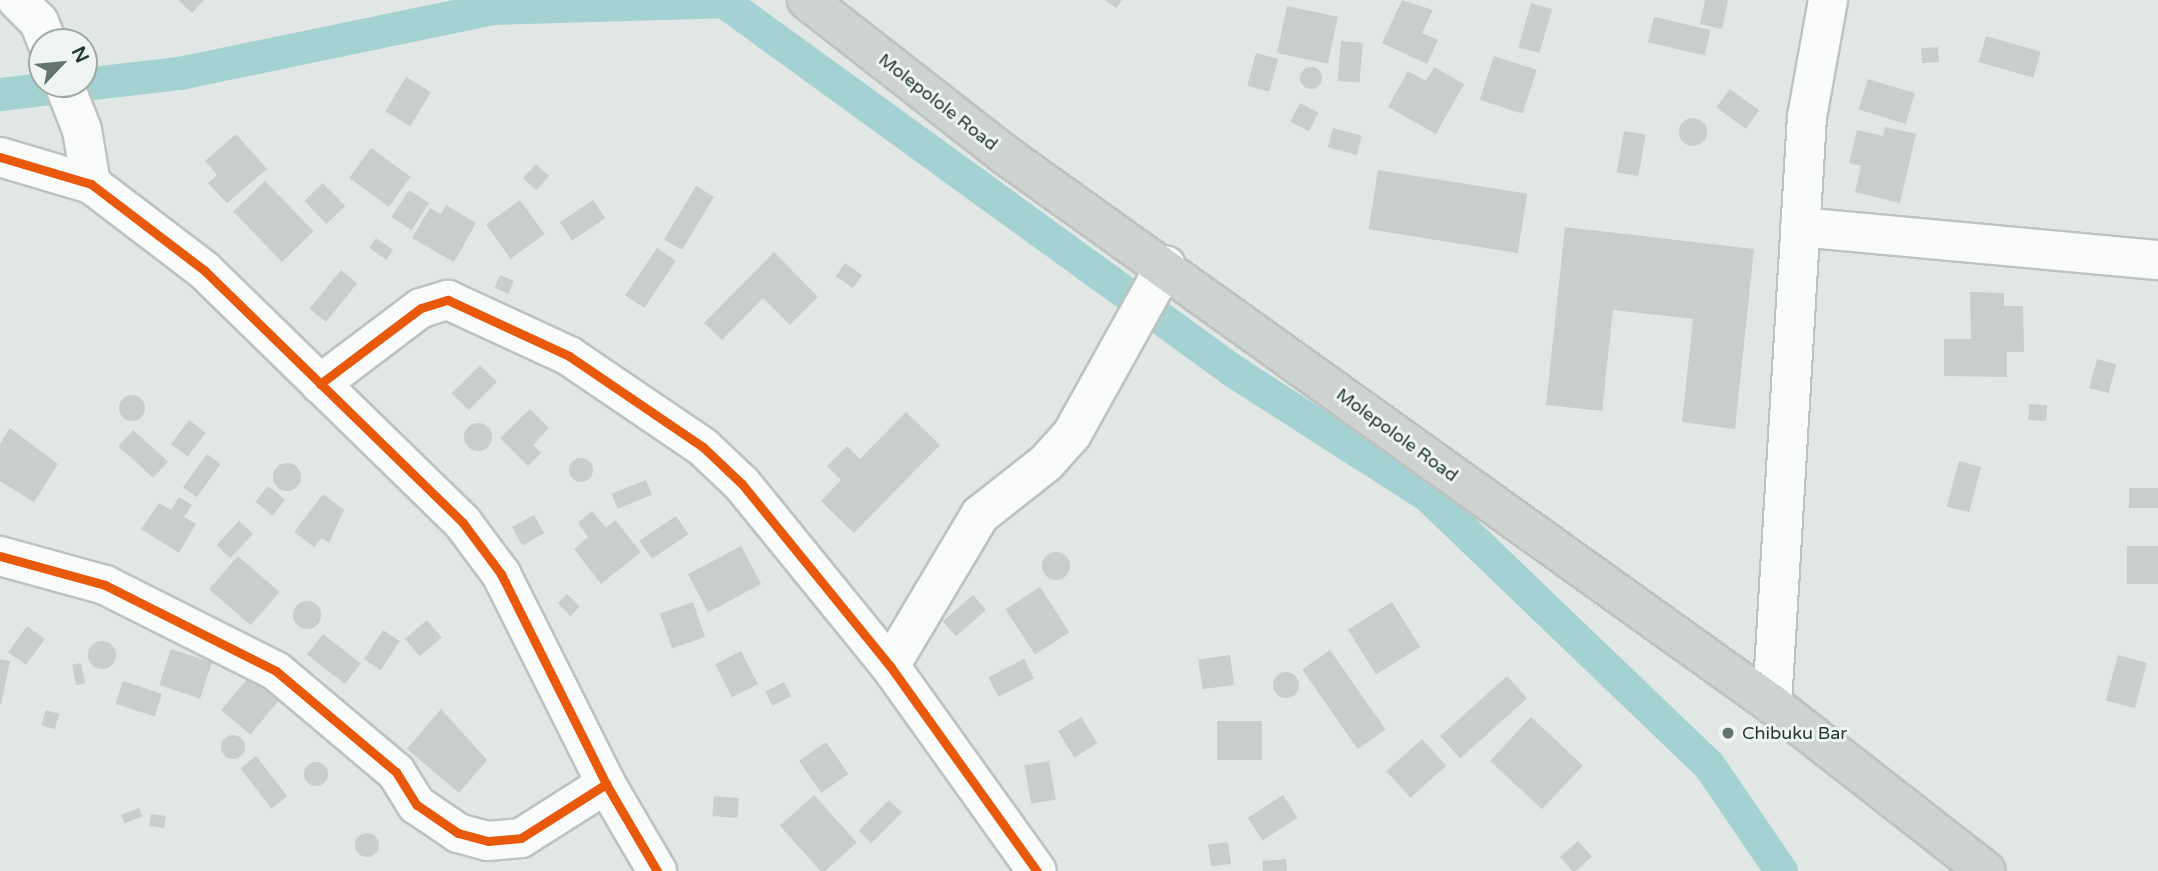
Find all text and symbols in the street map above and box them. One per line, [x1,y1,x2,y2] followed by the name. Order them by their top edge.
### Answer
[28,28,98,98] north arrow
[67,43,93,66] text: N
[874,49,1002,155] street label: Molepolole Road
[1332,384,1462,486] street label: Molepolole Road
[1742,722,1847,744] place label: Chibuku Bar
[1720,725,1736,741] marker: Chibuku Bar

